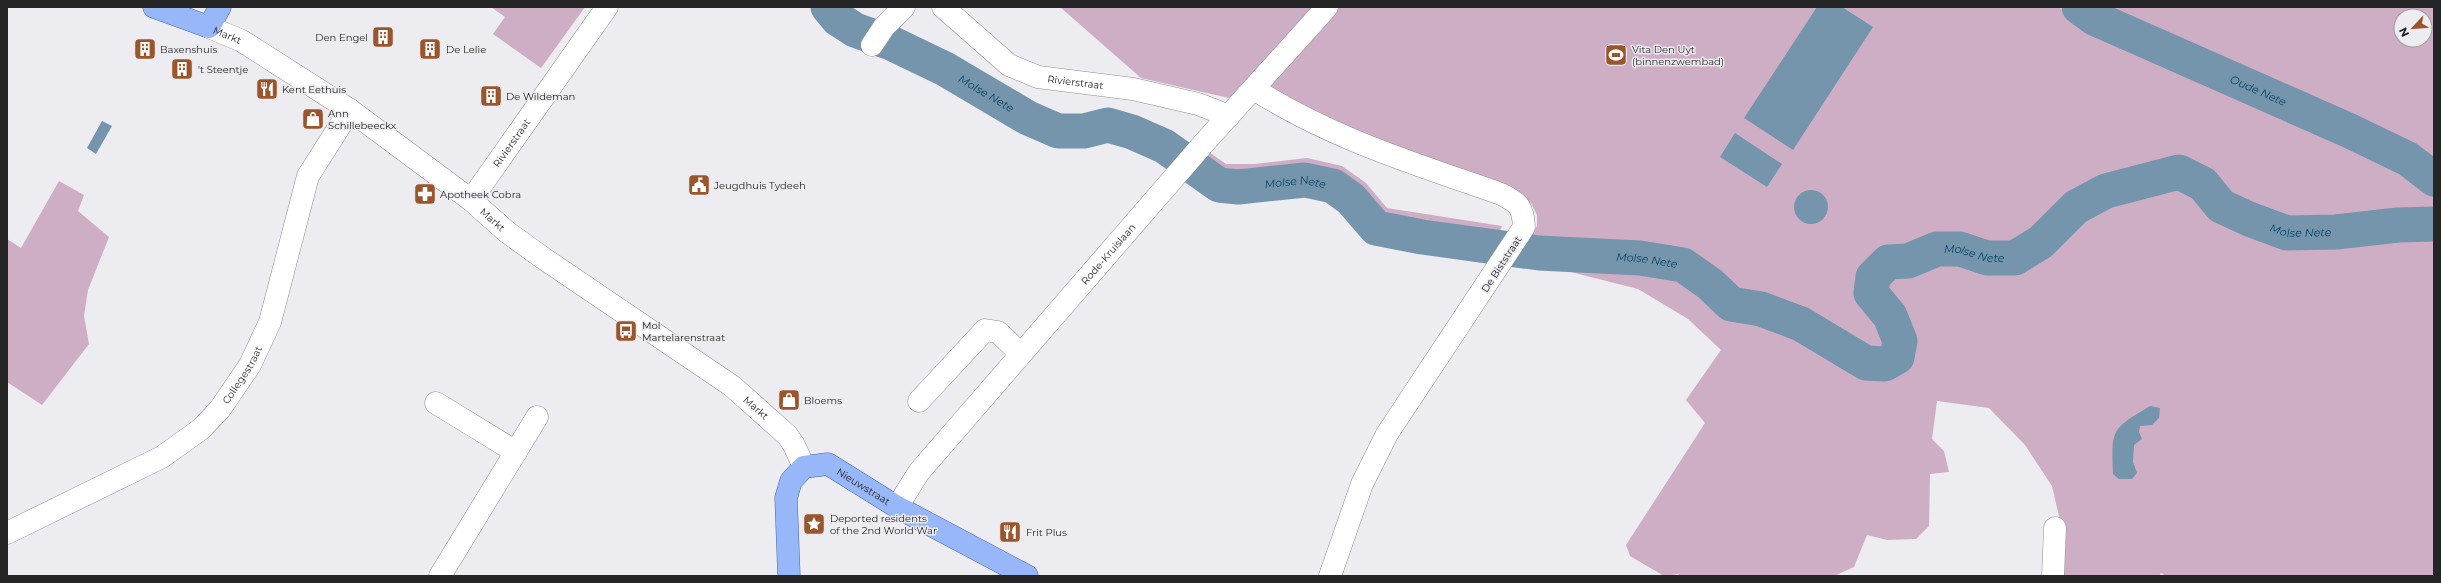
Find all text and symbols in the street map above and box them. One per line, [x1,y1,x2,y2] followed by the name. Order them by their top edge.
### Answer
[2393,8,2433,48] north arrow
[211,24,243,47] street label: Markt
[370,24,396,50] building icon: Den Engel
[2396,25,2412,39] text: N
[315,31,368,44] place label: Den Engel
[132,36,158,62] building icon: Baxenshuis
[417,36,443,62] building icon: De Lelie
[1603,42,1629,68] sports icon: Vita Den Uyt (binnenzwembad)
[160,43,217,56] place label: Baxenshuis
[446,43,486,56] place label: De Lelie
[1632,43,1724,68] place label: Vita Den Uyt (binnenzwembad)
[169,56,195,82] building icon: 't Steentje
[198,63,248,76] place label: 't Steentje
[956,72,1017,115] water label: Molse Nete
[1047,72,1104,92] street label: Rivierstraat
[2228,72,2289,109] water label: Oude Nete
[254,76,280,102] restaurant icon: Kent Eethuis
[282,83,346,96] place label: Kent Eethuis
[478,83,504,109] building icon: De Wildeman
[506,90,575,103] place label: De Wildeman
[300,106,326,132] shop icon: Ann Schillebeeckx
[328,107,397,132] place label: Ann Schillebeeckx
[490,116,533,170] street label: Rivierstraat
[686,172,712,198] public building icon: Jeugdhuis Tydeeh
[1264,173,1328,191] water label: Molse Nete
[713,179,806,192] place label: Jeugdhuis Tydeeh
[412,181,438,207] pharmacy icon: Apotheek Cobra
[440,188,521,201] place label: Apotheek Cobra
[477,205,508,234] street label: Markt
[2268,220,2332,240] water label: Molse Nete
[1078,221,1138,287] street label: Rode-Kruislaan
[1478,234,1524,295] street label: De Biststraat
[1944,242,2005,265] water label: Molse Nete
[1616,250,1679,271] water label: Molse Nete
[613,318,639,344] bus stop icon: Mol Martelarenstraat
[642,319,725,344] place label: Mol Martelarenstraat
[219,344,265,407] street label: Collegestraat
[776,387,802,413] shop icon: Bloems
[741,393,771,423] street label: Markt
[804,394,842,407] place label: Bloems
[834,465,893,508] street label: Nieuwstraat
[801,511,827,537] place icon: Deported residents of the 2nd World War
[830,512,937,537] place label: Deported residents of the 2nd World War
[997,519,1023,545] restaurant icon: Frit Plus
[1026,526,1067,539] place label: Frit Plus

